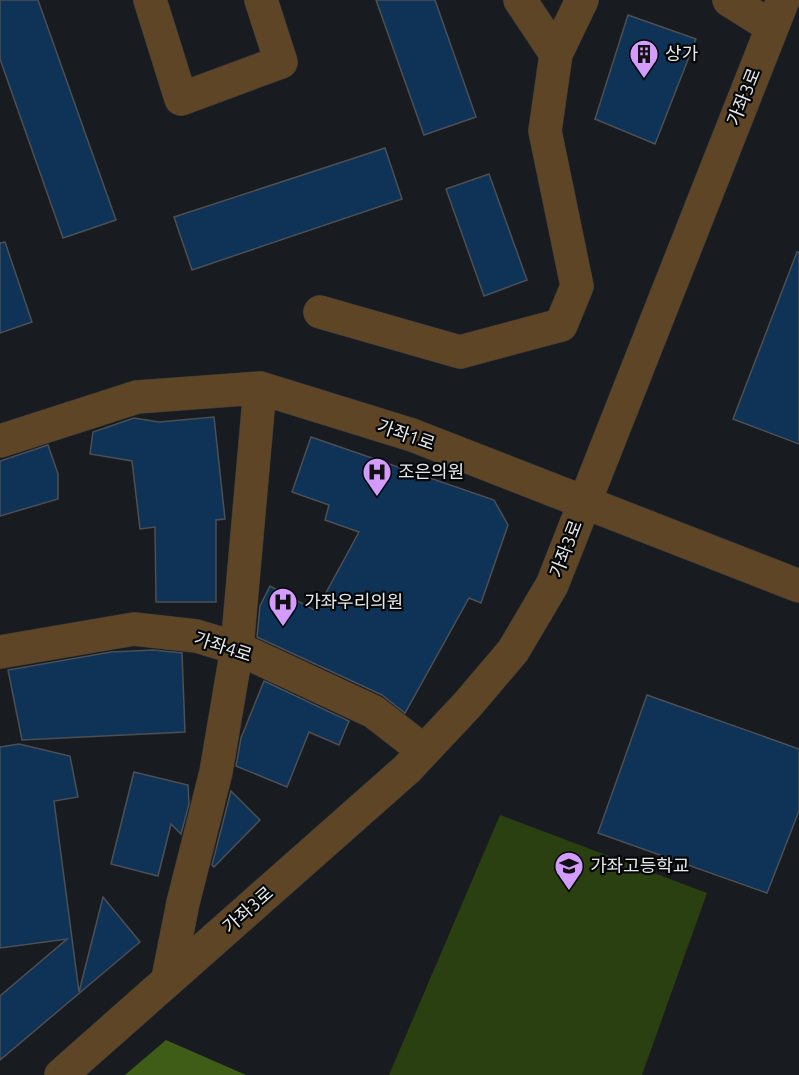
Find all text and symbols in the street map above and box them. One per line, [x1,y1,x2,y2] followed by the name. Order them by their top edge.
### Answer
[628,38,660,80] building icon: 상가
[665,43,699,63] place label: 상가
[723,65,764,128] street label: 가좌3로
[375,415,438,453] street label: 가좌1로
[361,456,393,498] hospital icon: 조은의원
[398,461,464,481] place label: 조은의원
[545,517,585,580] street label: 가좌3로
[267,586,299,628] hospital icon: 가좌우리의원
[304,591,403,611] place label: 가좌우리의원
[192,627,255,665] street label: 가좌4로
[553,850,585,892] school or university icon: 가좌고등학교
[590,855,689,875] place label: 가좌고등학교
[218,882,276,936] street label: 가좌3로

